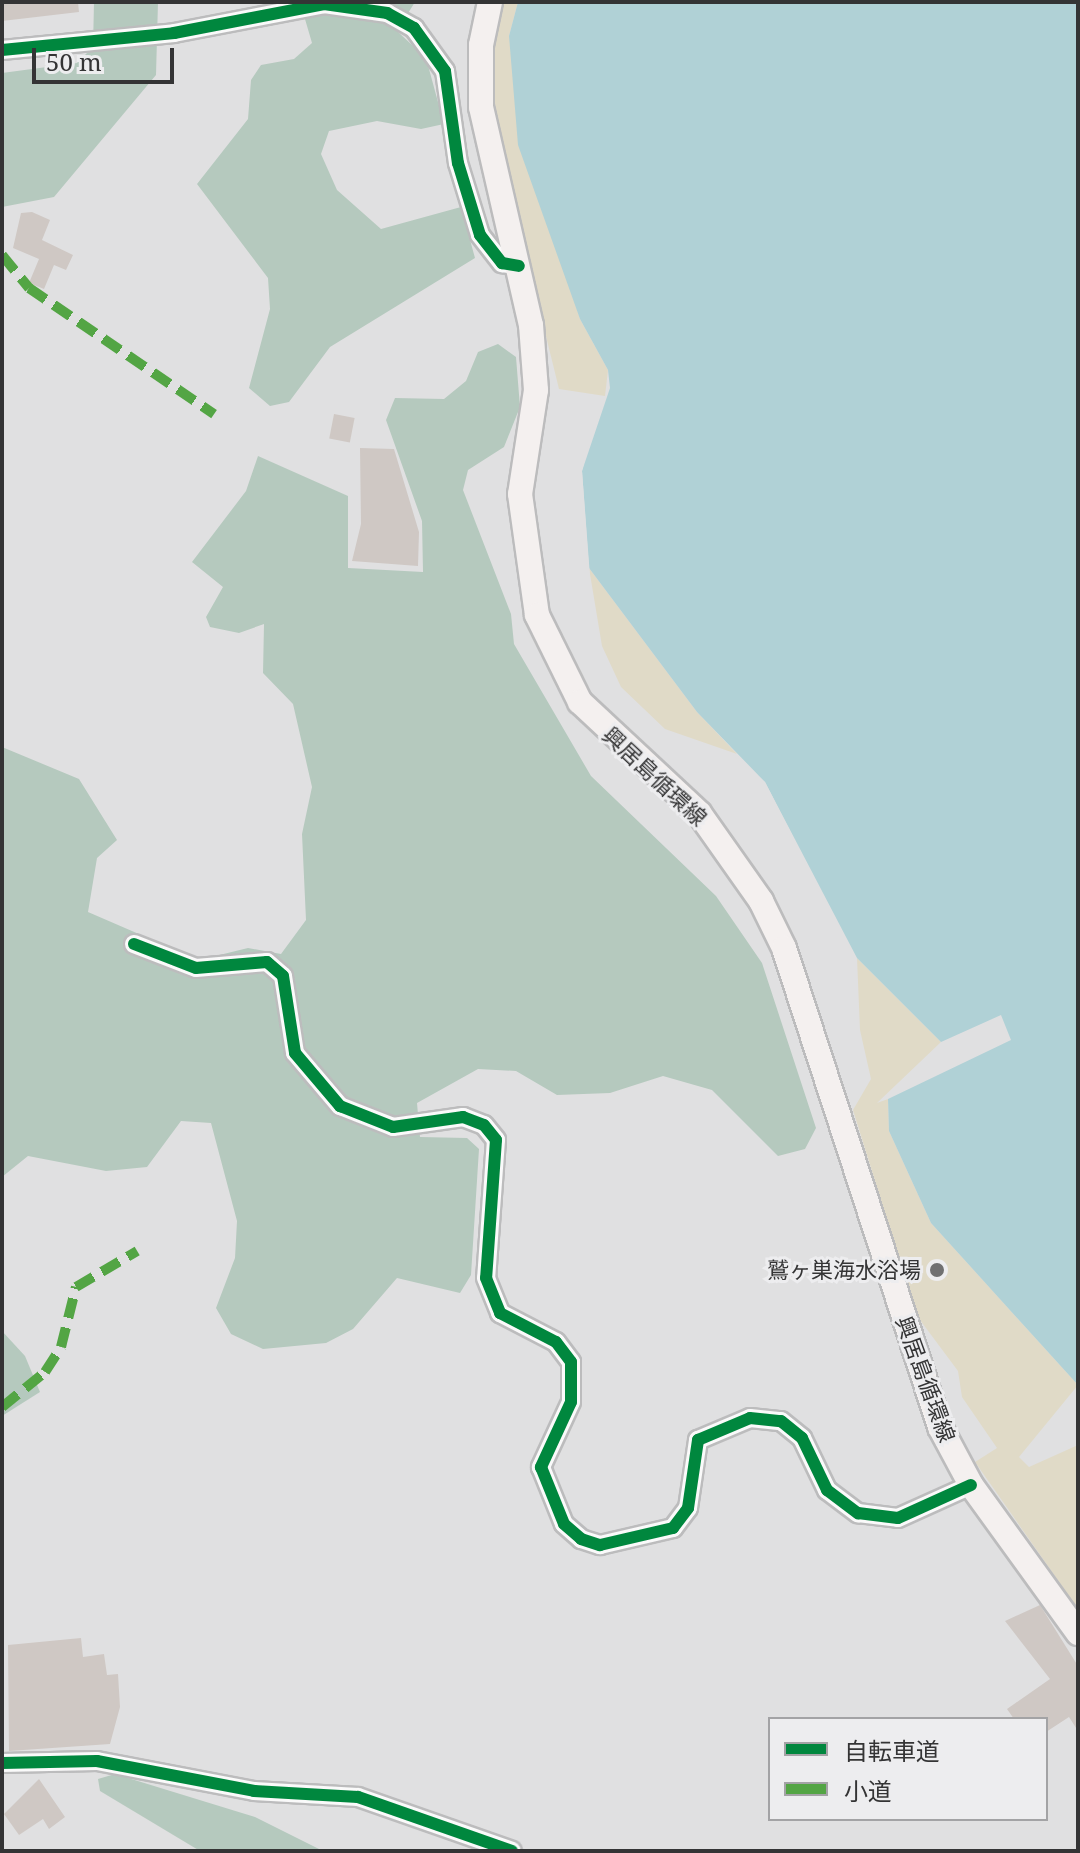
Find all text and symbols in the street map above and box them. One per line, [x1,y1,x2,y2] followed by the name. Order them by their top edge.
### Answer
[36,32,178,82] scale bar
[46,45,102,78] text: 50 m
[598,721,712,831] street label: 興居島循環線
[767,1257,921,1283] place label: 鷲ヶ巣海水浴場
[928,1261,946,1279] marker: 鷲ヶ巣海水浴場
[891,1312,961,1446] street label: 興居島循環線
[768,1717,1048,1821] legend
[844,1734,940,1767] text: 自転車道
[844,1774,892,1807] text: 小道

